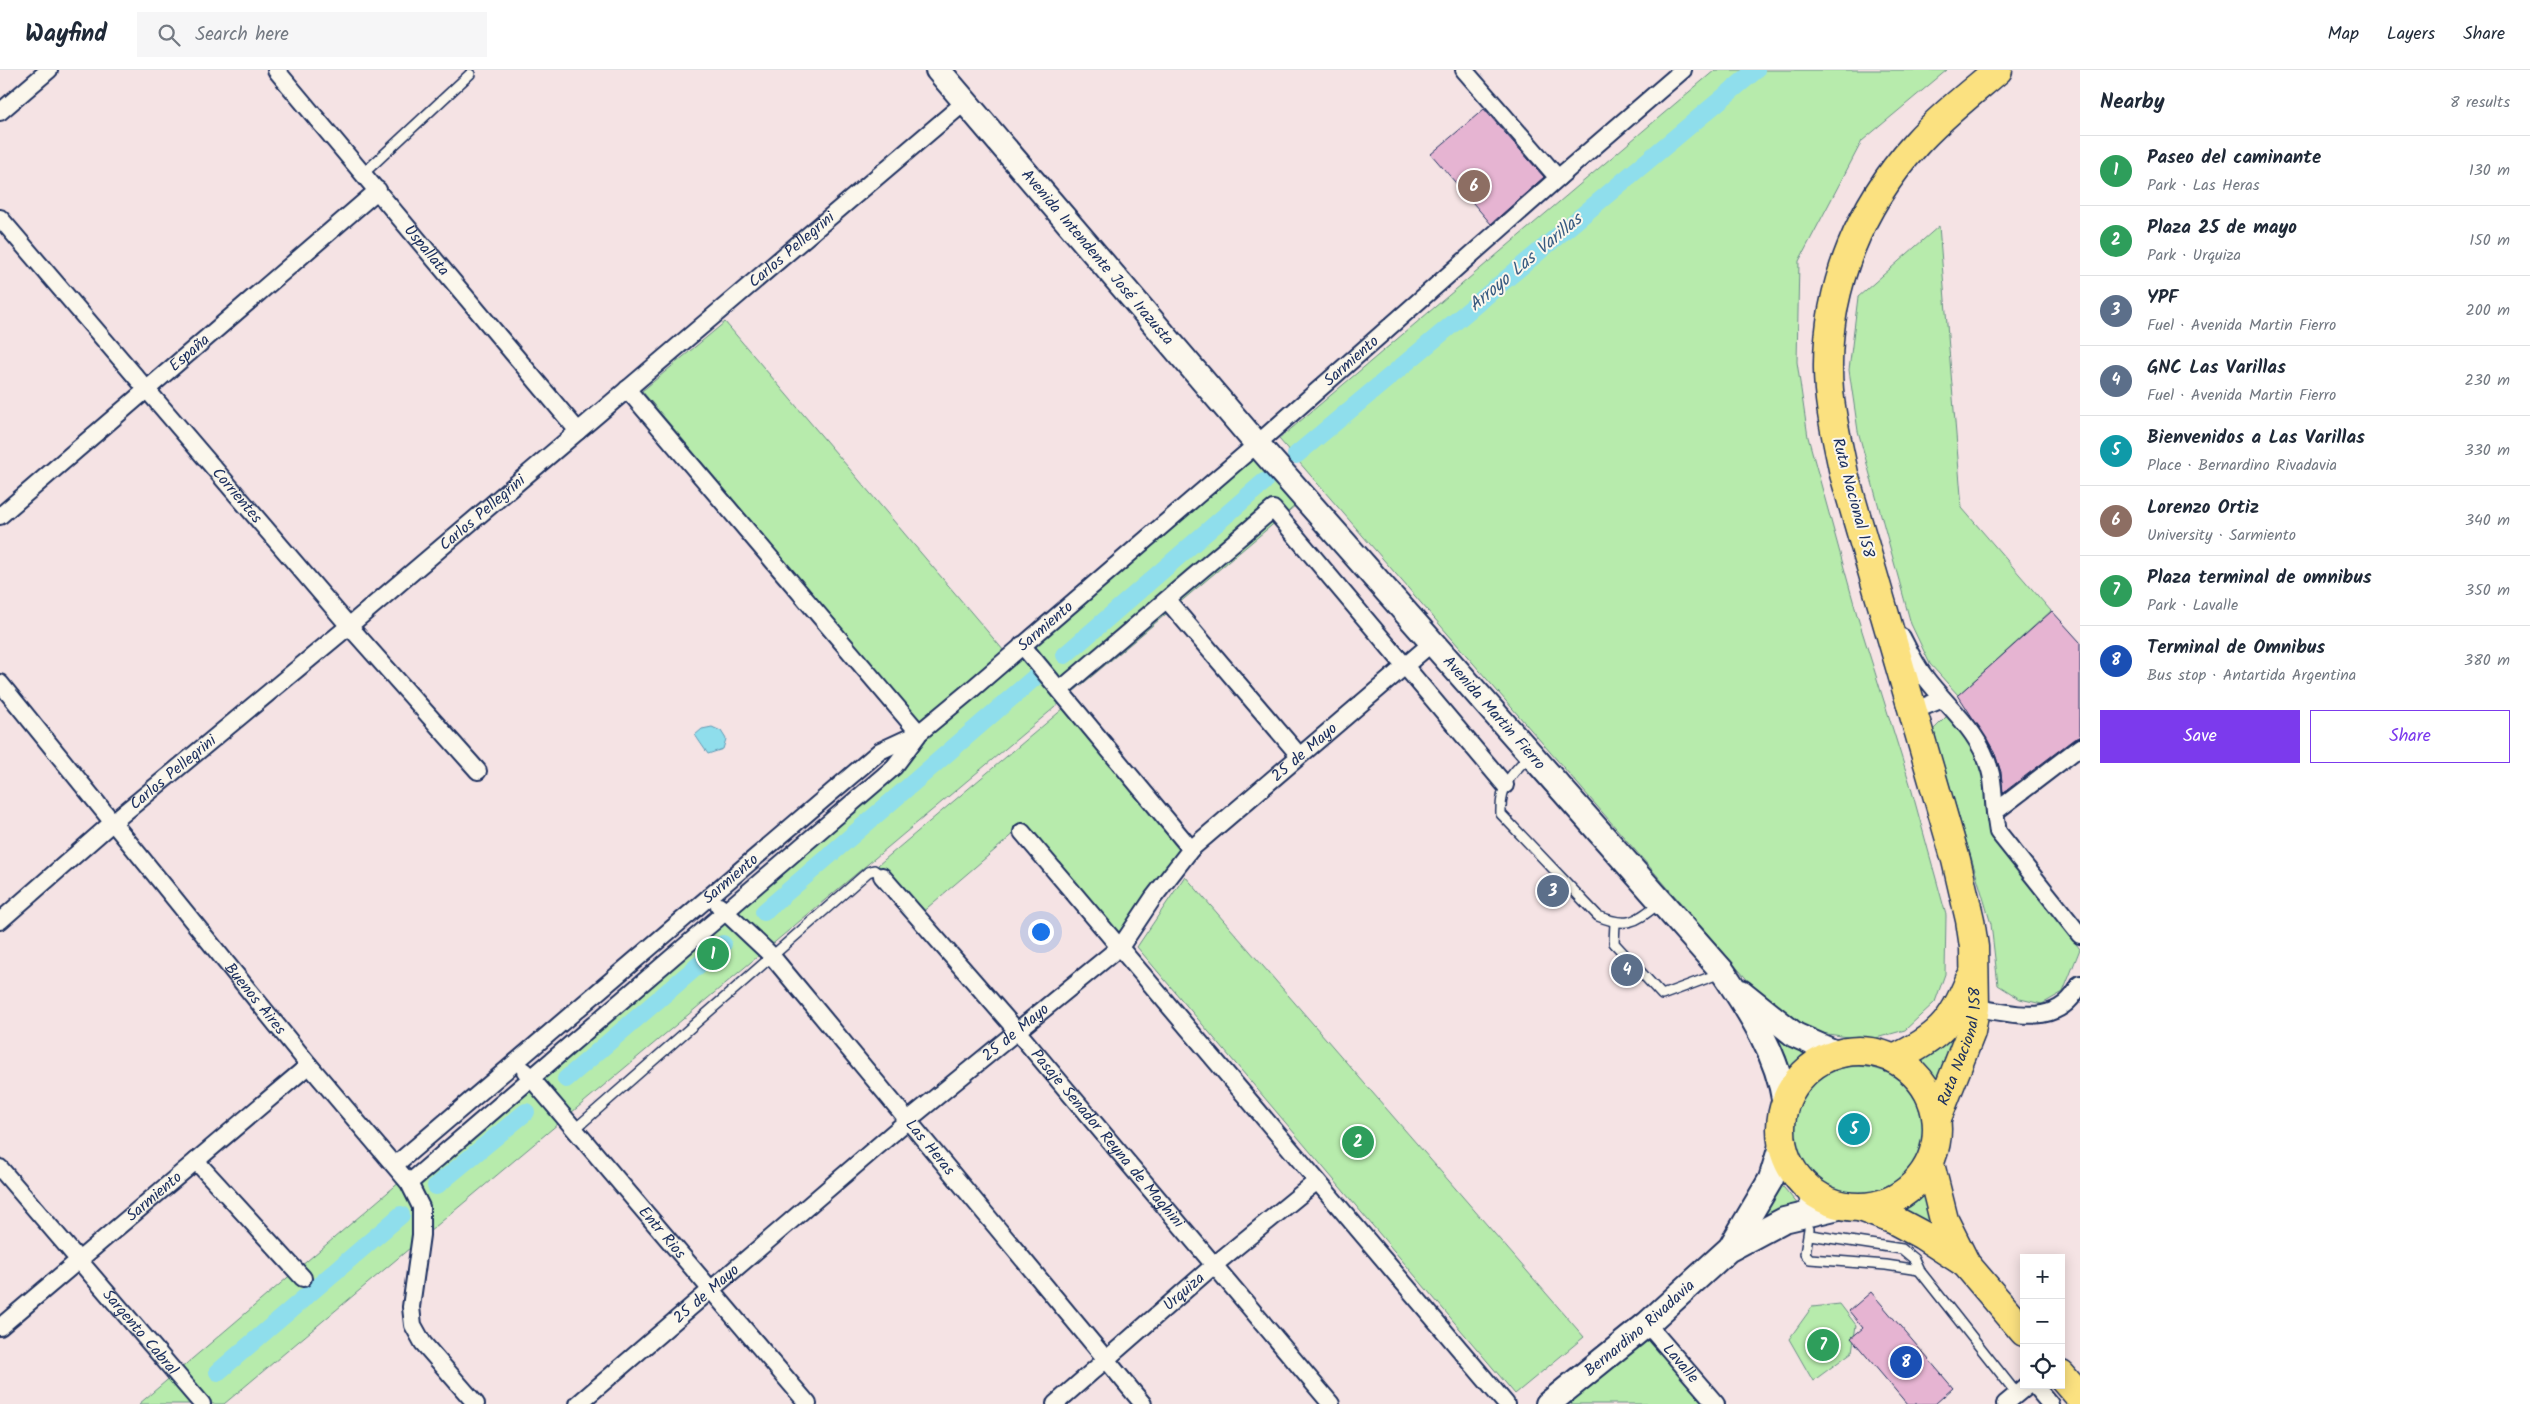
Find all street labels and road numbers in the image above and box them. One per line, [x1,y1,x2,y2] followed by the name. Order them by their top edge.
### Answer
[1015,163,1180,351] street label: Avenida Intendente José Irazusta
[743,205,841,294] street label: Carlos Pellegrini
[398,219,456,282] street label: Uspallata
[163,328,215,378] street label: España
[1318,329,1385,392] street label: Sarmiento
[1825,435,1881,561] street label: Ruta Nacional 158
[206,462,269,529] street label: Corrientes
[433,468,532,557] street label: Carlos Pellegrini
[1012,595,1079,658] street label: Sarmiento
[1437,650,1552,776] street label: Avenida Martin Fierro
[1265,716,1343,788] street label: 25 de Mayo
[124,728,223,816] street label: Carlos Pellegrini
[697,847,764,910] street label: Sarmiento
[218,957,293,1040] street label: Buenos Aires
[1931,987,1988,1109] street label: Ruta Nacional 158
[976,997,1055,1068] street label: 25 de Mayo
[1025,1043,1191,1234] street label: Pasaje Senador Reyna de Maghini
[899,1113,961,1181] street label: Las Heras
[120,1165,188,1228] street label: Sarmiento
[632,1200,692,1265] street label: Entr Rios
[667,1258,745,1330] street label: 25 de Mayo
[1157,1266,1210,1317] street label: Urquiza
[1579,1273,1701,1383] street label: Bernardino Rivadavia
[96,1283,185,1381] street label: Sargento Cabral
[1657,1338,1705,1389] street label: Lavalle

